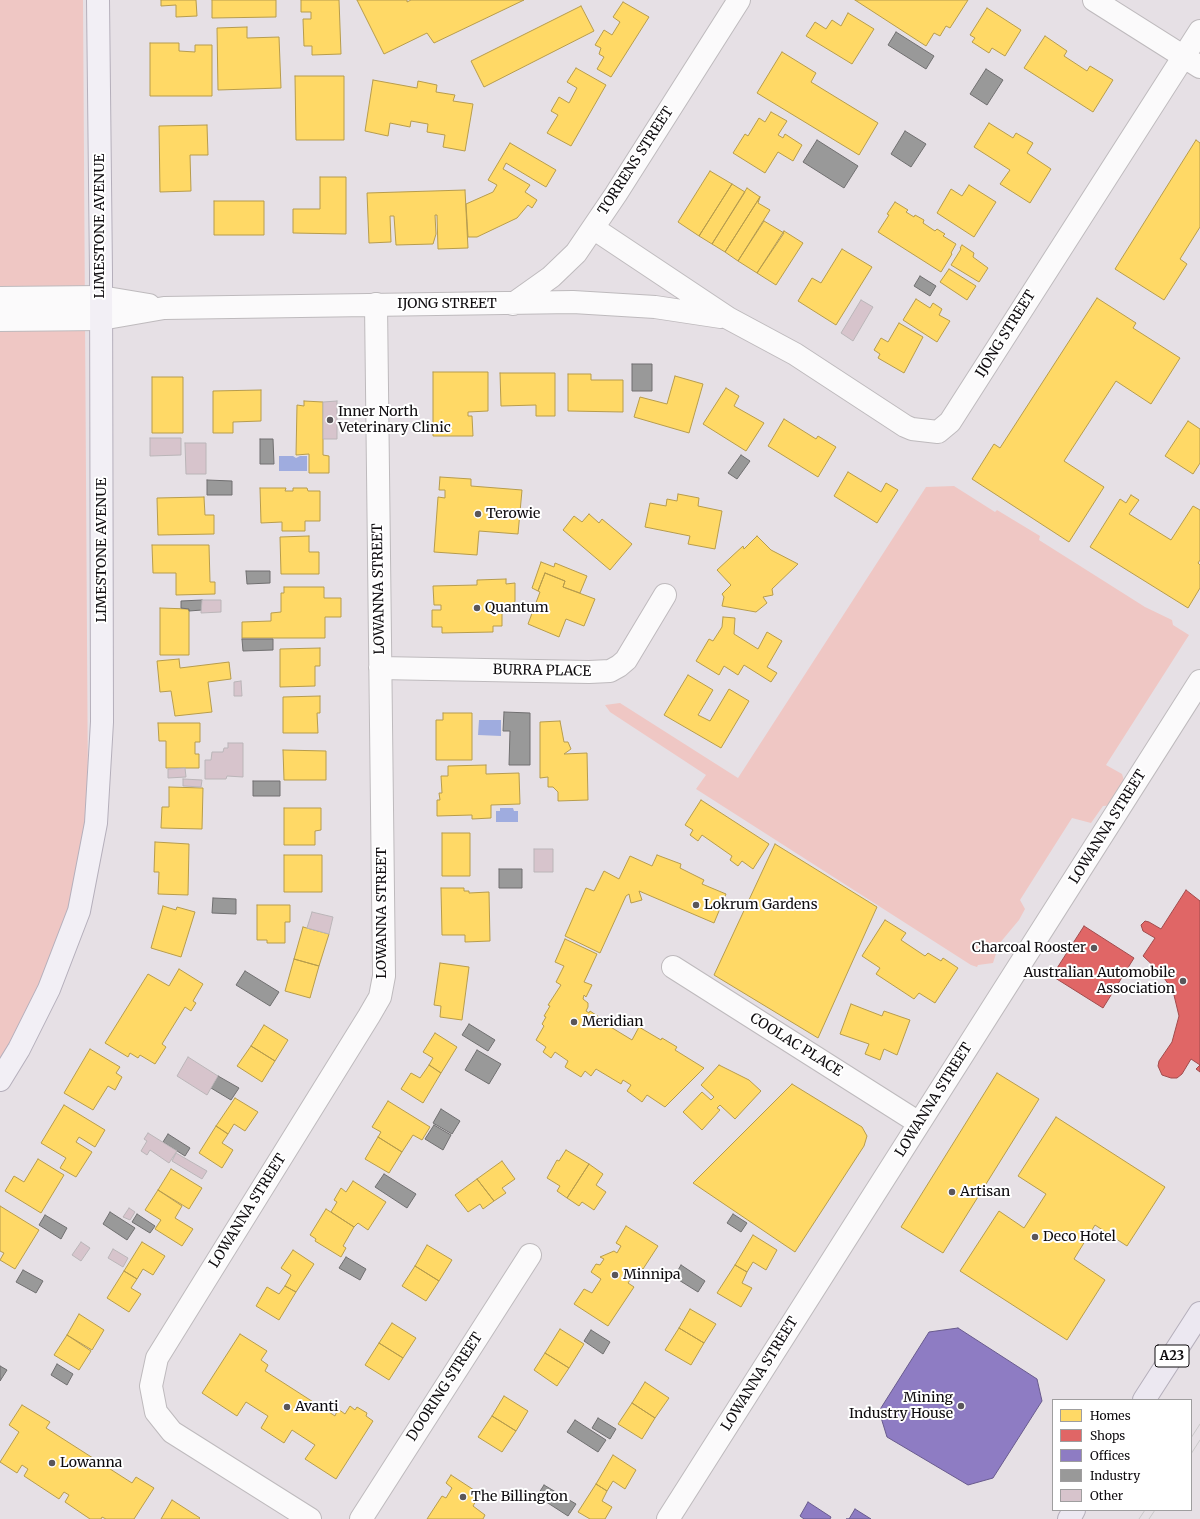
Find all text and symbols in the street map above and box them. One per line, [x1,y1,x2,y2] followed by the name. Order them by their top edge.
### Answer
[595,104,677,218] street label: TORRENS STREET
[92,154,108,298] street label: LIMESTONE AVENUE
[973,287,1039,381] street label: IJONG STREET
[397,296,497,312] street label: IJONG STREET
[338,404,451,436] place label: Inner North Veterinary Clinic
[325,415,335,425] marker: Inner North Veterinary Clinic
[94,478,110,622] street label: LIMESTONE AVENUE
[486,506,540,522] place label: Terowie
[473,509,483,519] marker: Terowie
[369,523,389,655] street label: LOWANNA STREET
[485,600,549,616] place label: Quantum
[472,603,482,613] marker: Quantum
[493,662,591,680] street label: BURRA PLACE
[1066,767,1150,887] street label: LOWANNA STREET
[374,847,390,979] street label: LOWANNA STREET
[704,897,818,913] place label: Lokrum Gardens
[691,900,701,910] marker: Lokrum Gardens
[972,940,1086,956] place label: Charcoal Rooster
[1089,943,1099,953] marker: Charcoal Rooster
[1023,965,1175,998] place label: Australian Automobile Association
[1178,976,1188,986] marker: Australian Automobile Association
[747,1010,845,1080] street label: COOLAC PLACE
[582,1014,644,1030] place label: Meridian
[569,1017,579,1027] marker: Meridian
[892,1040,976,1160] street label: LOWANNA STREET
[206,1151,290,1271] street label: LOWANNA STREET
[960,1184,1010,1200] place label: Artisan
[947,1187,957,1197] marker: Artisan
[1043,1229,1116,1245] place label: Deco Hotel
[1030,1232,1040,1242] marker: Deco Hotel
[623,1267,681,1283] place label: Minnipa
[610,1270,620,1280] marker: Minnipa
[718,1314,802,1434] street label: LOWANNA STREET
[404,1330,486,1444] street label: DOORING STREET
[1155,1345,1189,1367] road number: A23
[849,1390,953,1422] place label: Mining Industry House
[295,1399,339,1415] place label: Avanti
[1052,1399,1192,1511] legend
[956,1401,966,1411] marker: Mining Industry House
[282,1402,292,1412] marker: Avanti
[1090,1408,1131,1423] text: Homes
[1090,1428,1125,1443] text: Shops
[1090,1448,1130,1463] text: Offices
[60,1455,122,1471] place label: Lowanna
[47,1458,57,1468] marker: Lowanna
[1090,1468,1140,1483] text: Industry
[1090,1488,1123,1503] text: Other
[471,1489,568,1505] place label: The Billington
[458,1492,468,1502] marker: The Billington

